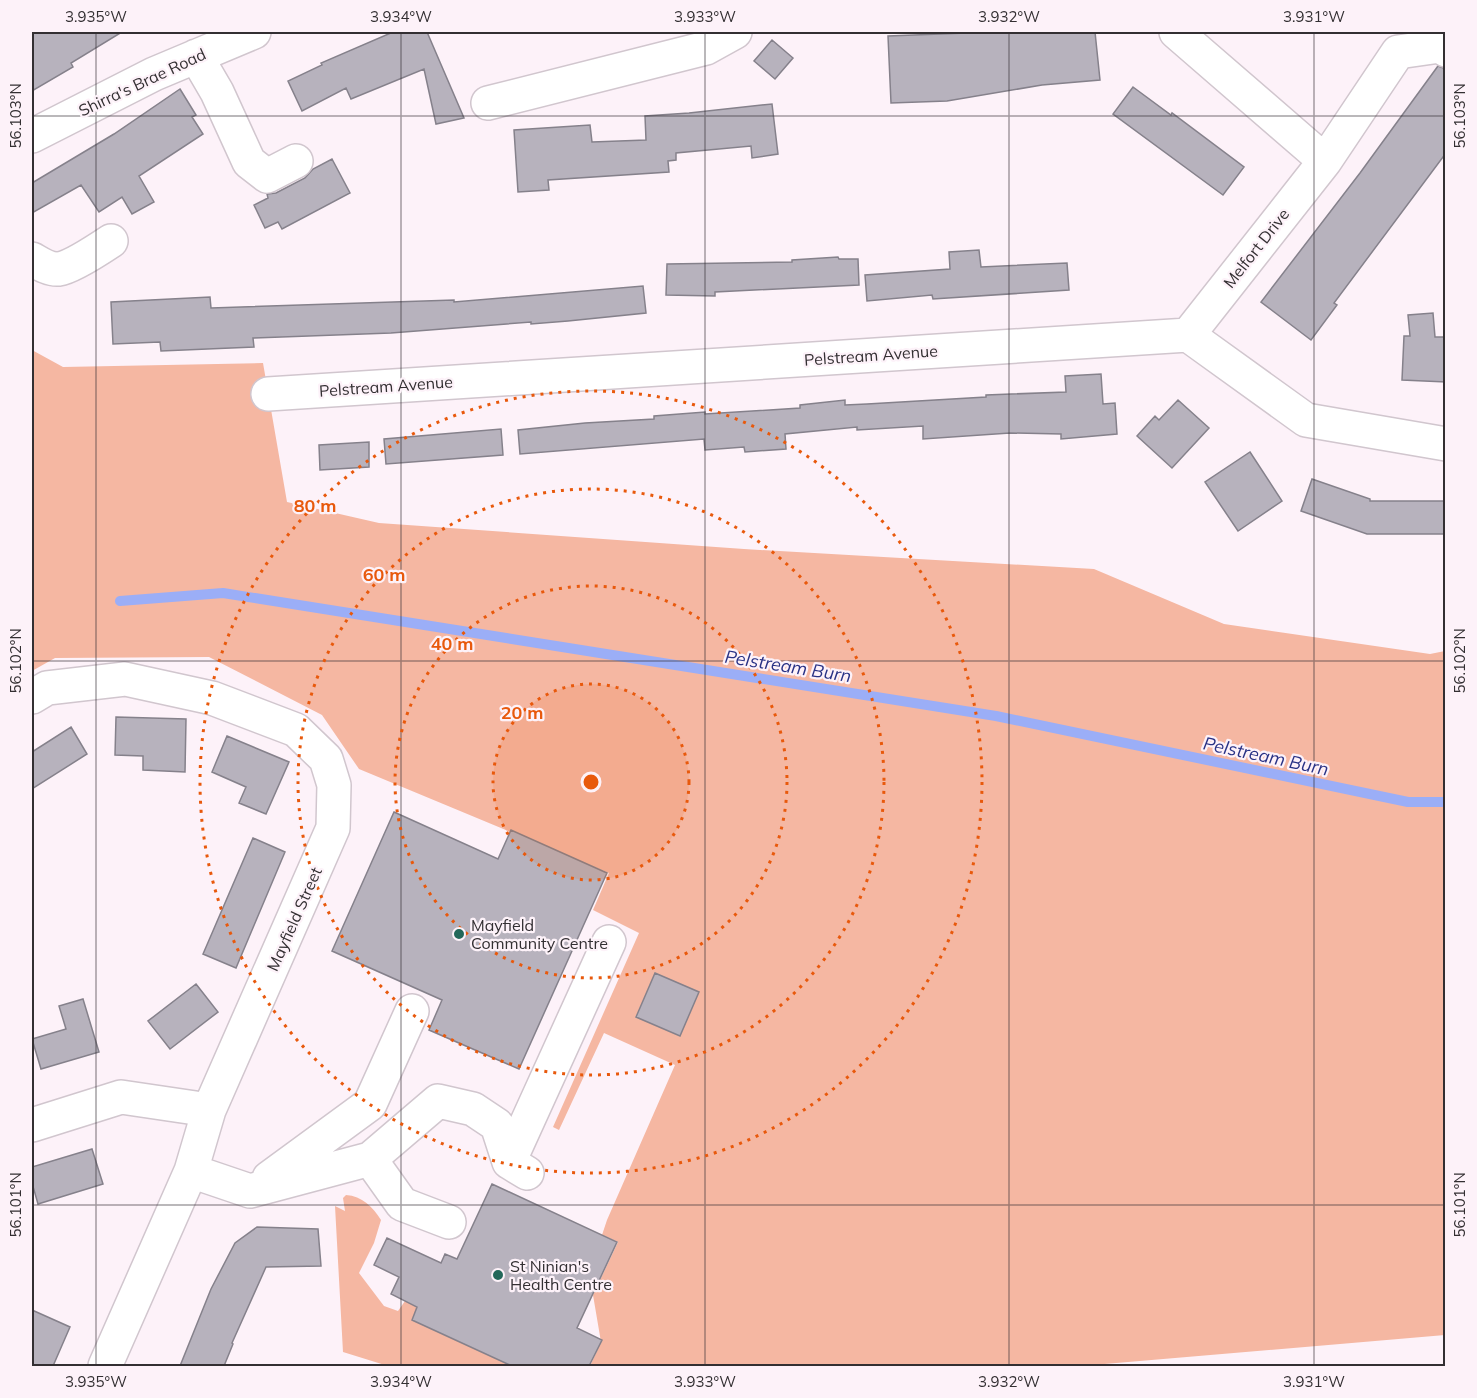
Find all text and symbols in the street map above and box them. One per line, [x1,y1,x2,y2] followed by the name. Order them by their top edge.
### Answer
[65,7,127,26] text: 3.935°W
[370,7,432,26] text: 3.934°W
[674,7,736,26] text: 3.933°W
[978,7,1040,26] text: 3.932°W
[1283,7,1345,26] text: 3.931°W
[75,44,209,120] street label: Shirra's Brae Road
[6,83,25,149] text: 56.103°N
[1450,83,1469,149] text: 56.103°N
[1219,204,1293,292] street label: Melfort Drive
[803,340,939,370] street label: Pelstream Avenue
[318,371,454,401] street label: Pelstream Avenue
[294,494,336,517] text: 80 m
[363,563,405,586] text: 60 m
[6,628,25,694] text: 56.102°N
[1450,628,1469,694] text: 56.102°N
[431,632,473,655] text: 40 m
[723,645,853,687] water label: Pelstream Burn
[501,701,543,724] text: 20 m
[1201,731,1331,781] water label: Pelstream Burn
[581,772,601,792] centre of rings
[262,864,326,974] street label: Mayfield Street
[471,915,608,953] place label: Mayfield Community Centre
[452,927,466,941] marker: Mayfield Community Centre
[6,1172,25,1238] text: 56.101°N
[1450,1172,1469,1238] text: 56.101°N
[510,1256,612,1294] place label: St Ninian's Health Centre
[491,1268,505,1282] marker: St Ninian's Health Centre
[65,1372,127,1391] text: 3.935°W
[370,1372,432,1391] text: 3.934°W
[674,1372,736,1391] text: 3.933°W
[978,1372,1040,1391] text: 3.932°W
[1283,1372,1345,1391] text: 3.931°W

